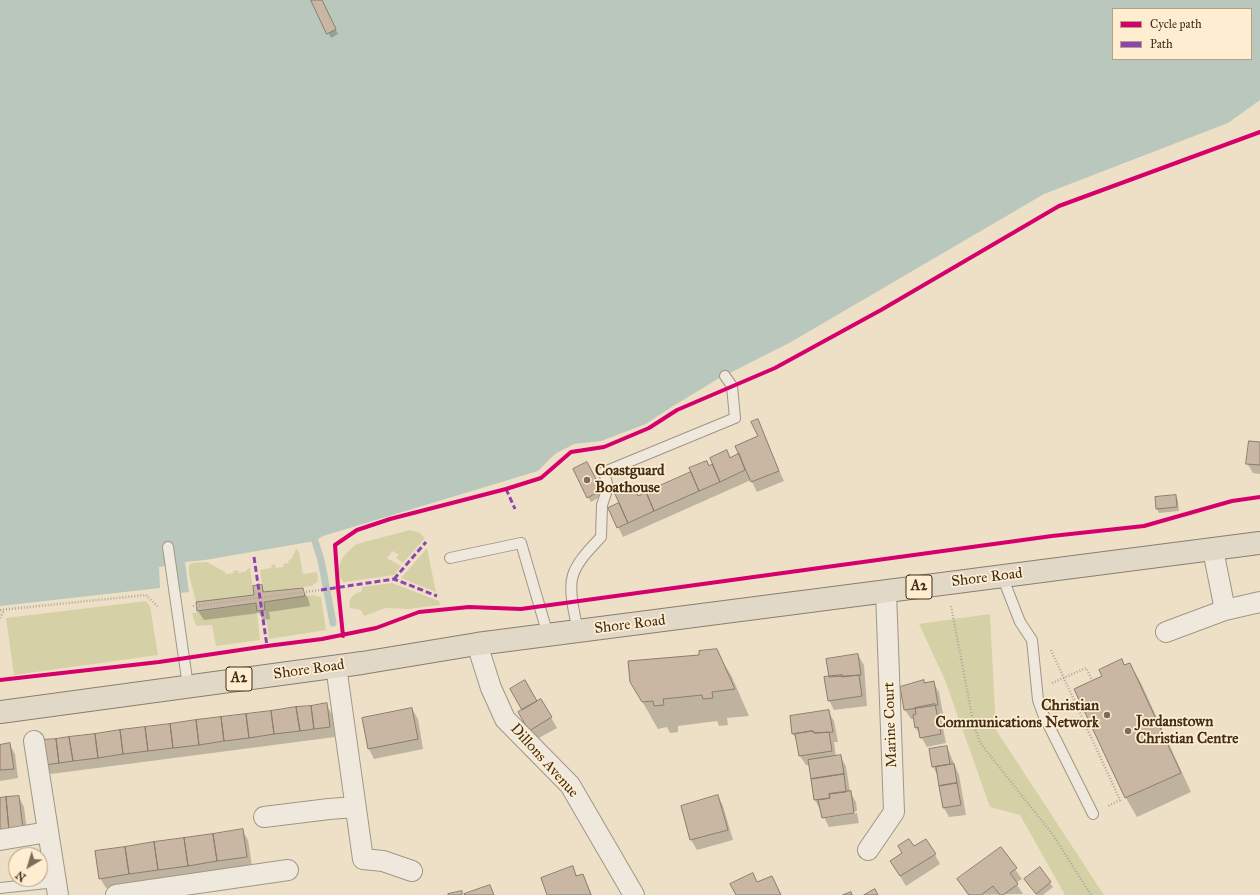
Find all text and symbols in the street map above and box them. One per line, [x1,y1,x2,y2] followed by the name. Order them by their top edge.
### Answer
[1112,8,1252,60] legend
[1150,17,1202,31] text: Cycle path
[1150,37,1173,51] text: Path
[595,462,665,497] place label: Coastguard Boathouse
[582,475,592,485] marker: Coastguard Boathouse
[950,565,1024,591] street label: Shore Road
[906,575,932,599] road number: A2
[593,612,667,638] street label: Shore Road
[272,656,346,684] street label: Shore Road
[226,667,252,691] road number: A2
[881,682,901,768] street label: Marine Court
[936,697,1099,732] place label: Christian Communications Network
[1102,710,1112,720] marker: Christian Communications Network
[1136,713,1238,748] place label: Jordanstown Christian Centre
[506,720,582,802] street label: Dillons Avenue
[1123,726,1133,736] marker: Jordanstown Christian Centre
[8,847,48,887] north arrow
[13,868,29,884] text: N

